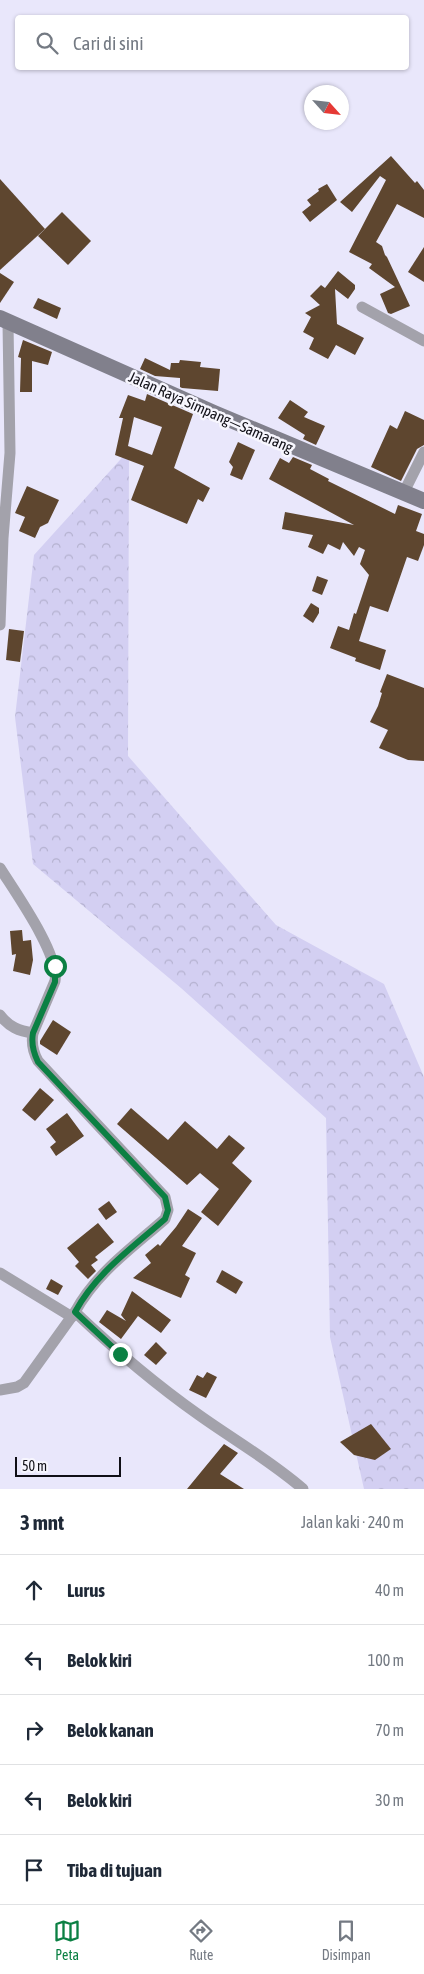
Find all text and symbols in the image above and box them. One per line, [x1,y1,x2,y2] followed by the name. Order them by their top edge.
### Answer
[15,15,409,70] search box
[33,29,61,57] icon: search
[73,32,144,54] text: Cari di sini
[304,85,349,130] north arrow
[126,368,296,456] street label: Jalan Raya Simpang—Samarang
[44,955,67,978] route start
[109,1343,132,1366] route end
[15,1454,121,1477] scale bar
[22,1458,47,1474] text: 50 m
[20,1510,64,1534] text: 3 mnt
[301,1513,404,1531] text: Jalan kaki · 240 m
[20,1576,48,1604] icon: ahead
[67,1579,105,1601] text: Lurus
[375,1581,404,1599] text: 40 m
[20,1646,48,1674] icon: left
[67,1649,132,1671] text: Belok kiri
[368,1651,404,1669] text: 100 m
[20,1716,48,1744] icon: right
[67,1719,154,1741] text: Belok kanan
[375,1721,404,1739] text: 70 m
[20,1786,48,1814] icon: left
[67,1789,132,1811] text: Belok kiri
[375,1791,404,1809] text: 30 m
[20,1856,48,1884] icon: arrive
[67,1859,162,1881] text: Tiba di tujuan
[53,1917,81,1963] tab: Peta
[187,1917,215,1963] tab: Rute
[322,1917,371,1963] tab: Disimpan

